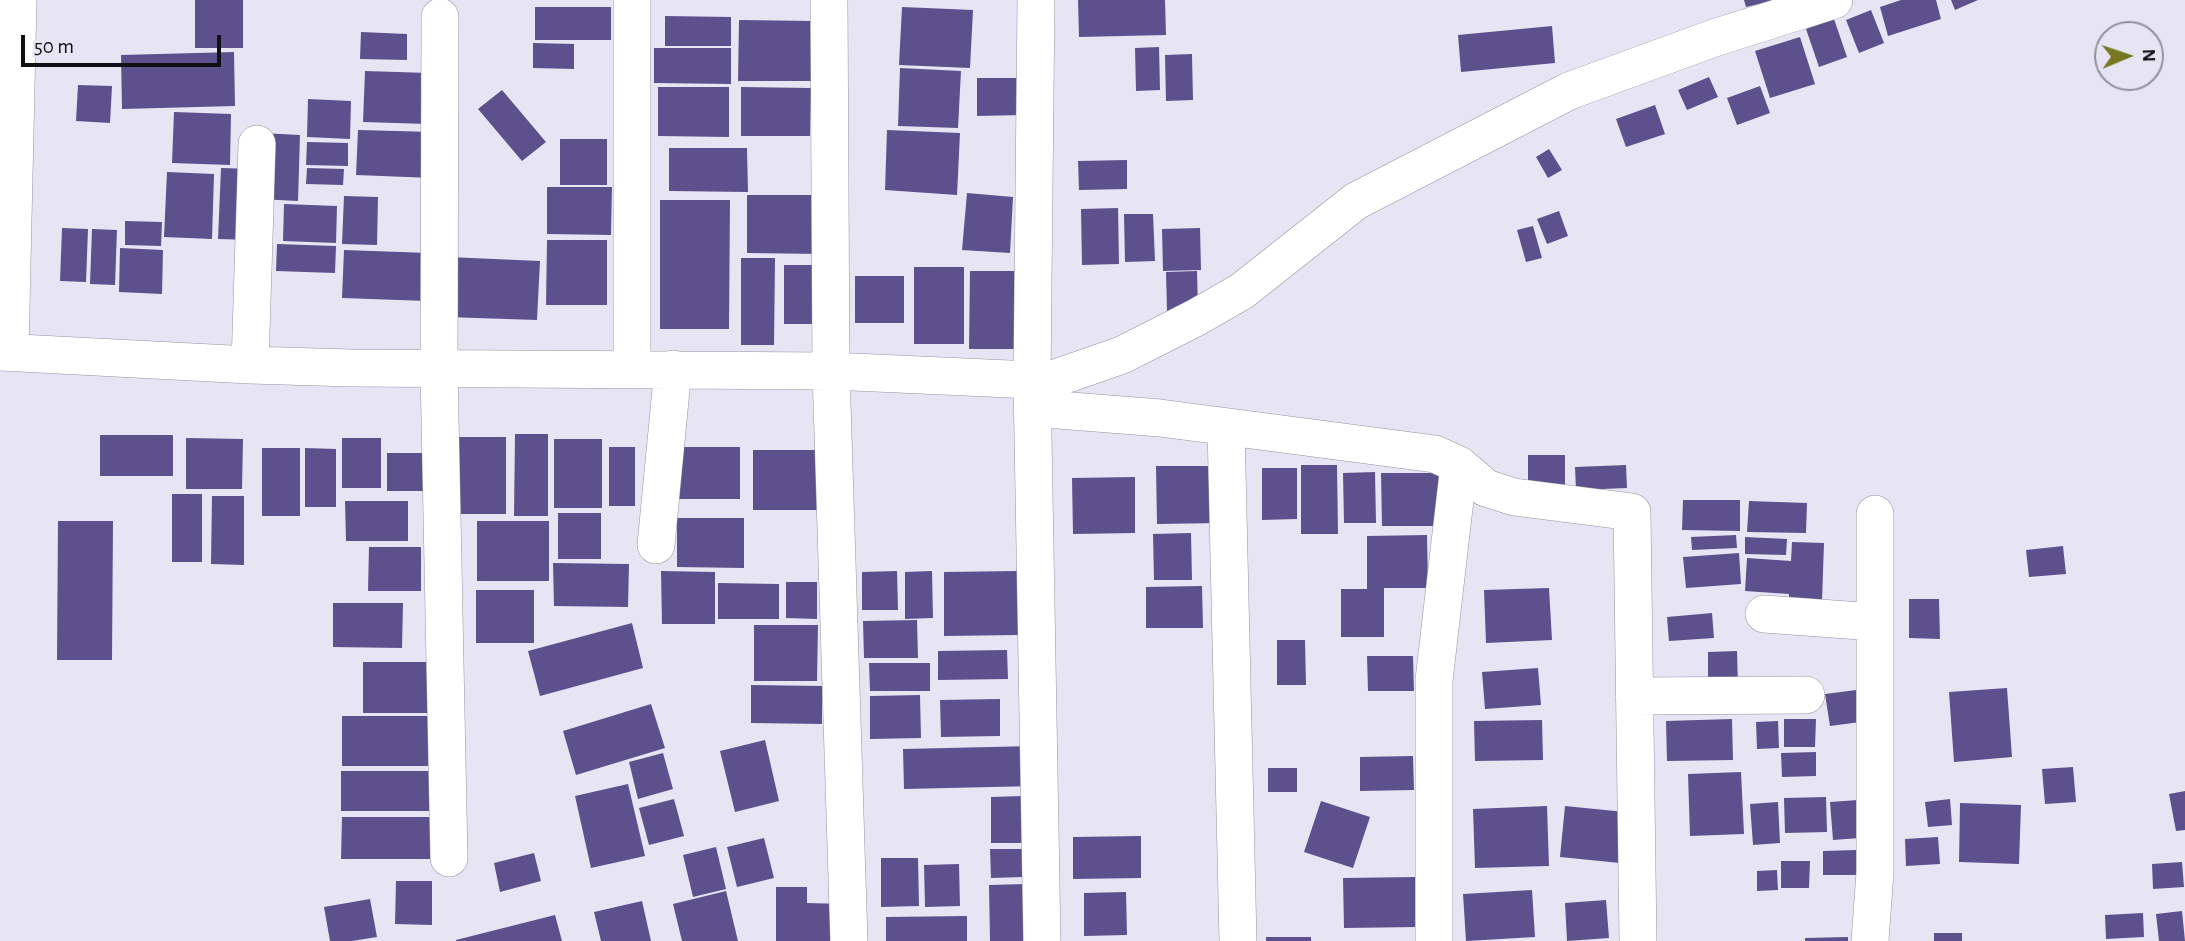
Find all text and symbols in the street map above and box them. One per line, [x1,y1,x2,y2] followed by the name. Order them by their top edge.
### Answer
[24,21,224,65] scale bar
[2094,21,2164,91] north arrow
[34,36,74,57] text: 50 m
[2139,48,2158,62] text: N

